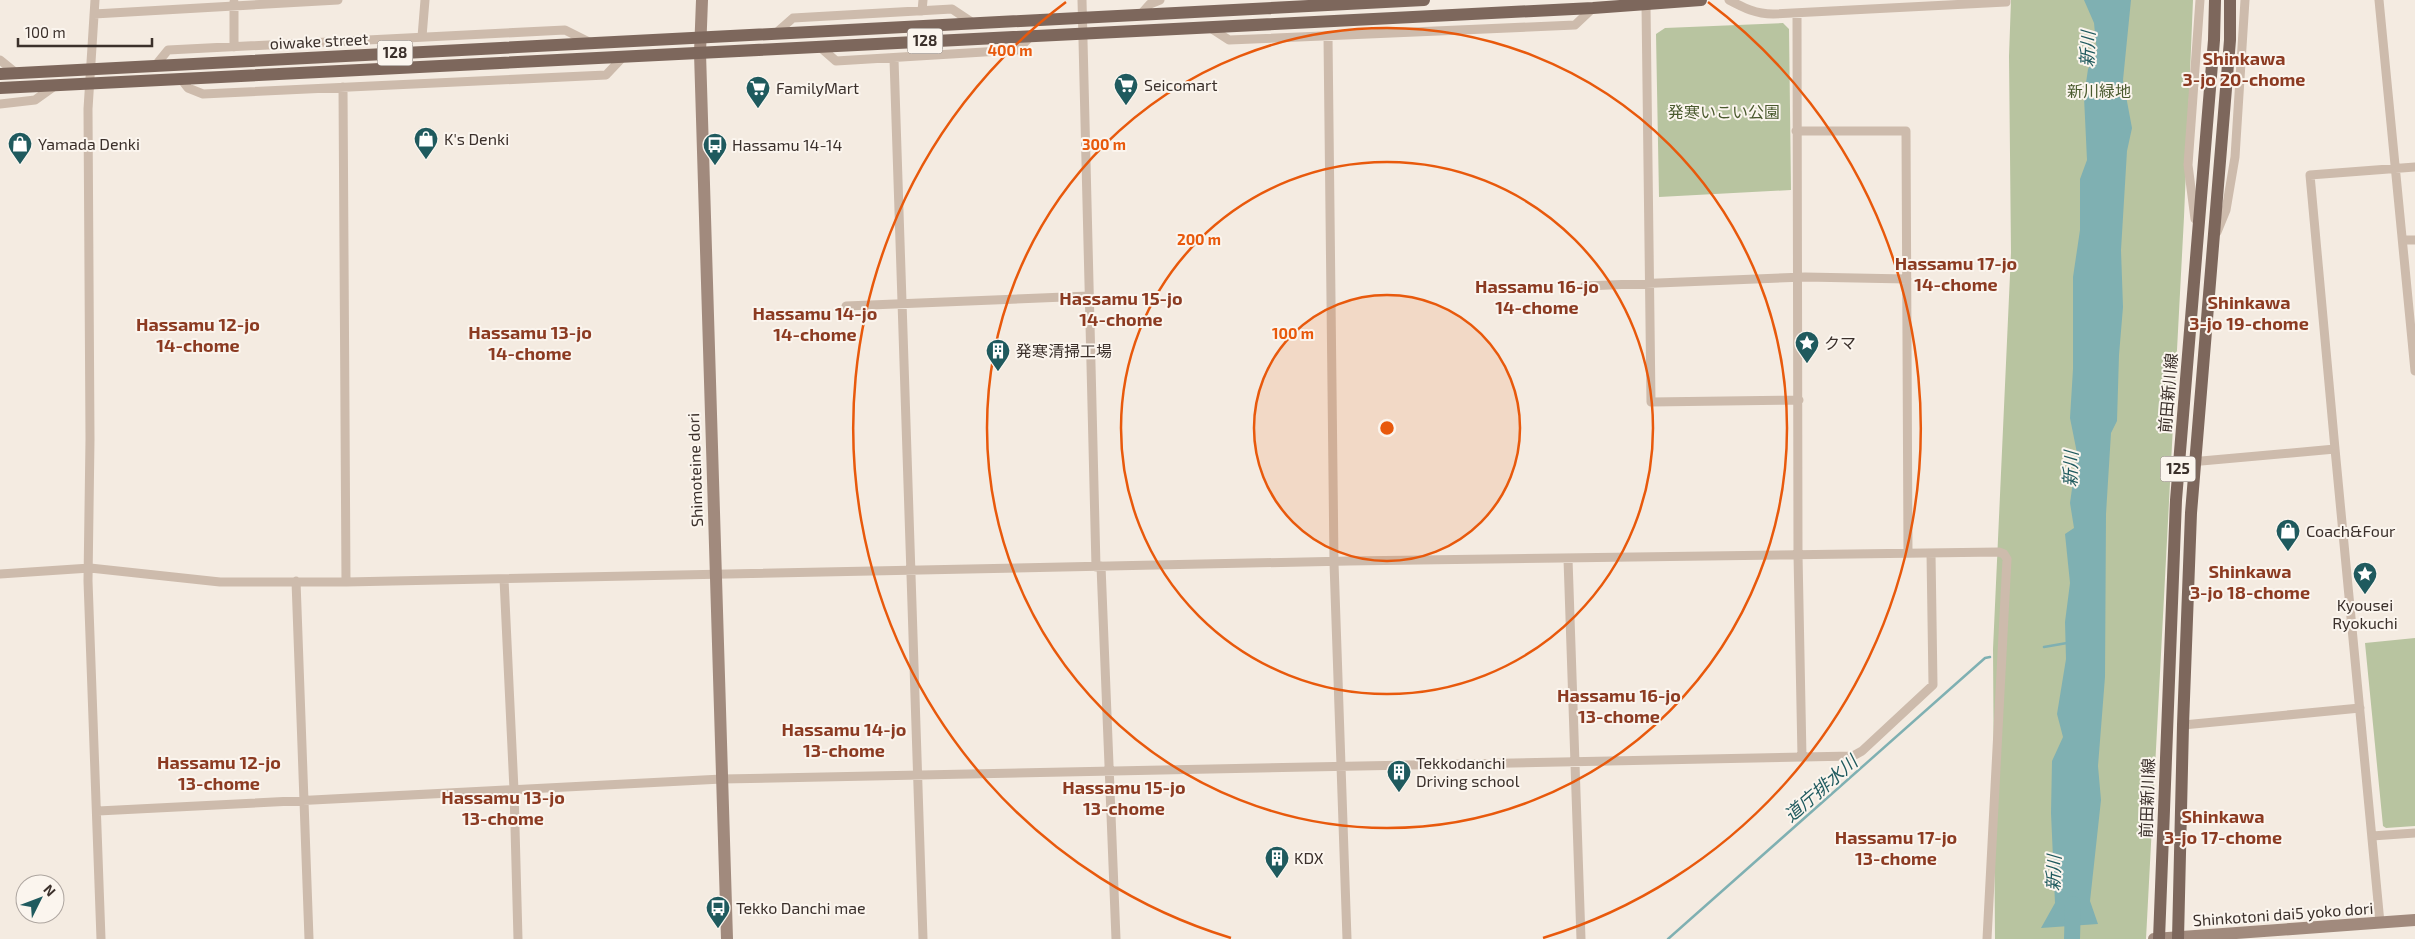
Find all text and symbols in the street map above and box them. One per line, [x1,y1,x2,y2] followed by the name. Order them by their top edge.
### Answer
[18,15,151,47] scale bar
[25,23,66,41] text: 100 m
[269,28,369,53] street label: oiwake street
[908,28,942,54] road number: 128
[2075,29,2099,67] water label: 新川
[378,40,412,66] road number: 128
[988,41,1032,59] text: 400 m
[2182,47,2306,90] district label: Shinkawa 3-jo 20-chome
[1113,72,1139,106] supermarket icon: Seicomart
[745,75,771,109] supermarket icon: FamilyMart
[1144,75,1218,94] place label: Seicomart
[776,78,859,97] place label: FamilyMart
[2067,81,2131,100] park label: 新川緑地
[1668,102,1780,121] park label: 発寒いこい公園
[413,126,439,160] shop icon: K's Denki
[444,129,509,148] place label: K's Denki
[7,131,33,165] shop icon: Yamada Denki
[702,132,728,166] bus stop icon: Hassamu 14-14
[38,134,140,153] place label: Yamada Denki
[732,135,842,154] place label: Hassamu 14-14
[1082,135,1126,153] text: 300 m
[1177,230,1221,248] text: 200 m
[1895,252,2017,295] district label: Hassamu 17-jo 14-chome
[1475,275,1599,318] district label: Hassamu 16-jo 14-chome
[1059,287,1183,330] district label: Hassamu 15-jo 14-chome
[2189,291,2309,334] district label: Shinkawa 3-jo 19-chome
[753,302,877,345] district label: Hassamu 14-jo 14-chome
[136,313,260,356] district label: Hassamu 12-jo 14-chome
[468,321,592,364] district label: Hassamu 13-jo 14-chome
[1272,324,1314,342] text: 100 m
[1794,330,1820,364] place icon: クマ
[1824,333,1856,352] place label: クマ
[985,338,1011,372] building icon: 発寒清掃工場
[1016,341,1112,360] place label: 発寒清掃工場
[2155,352,2180,434] street label: 前田新川線
[683,413,706,527] street label: Shimoteine dori
[1378,419,1396,437] centre of rings
[2058,449,2082,487] water label: 新川
[2160,456,2196,482] road number: 125
[2275,518,2301,552] shop icon: Coach&Four
[2306,521,2396,540] place label: Coach&Four
[2190,560,2310,603] district label: Shinkawa 3-jo 18-chome
[2352,561,2378,595] place icon: Kyousei Ryokuchi
[2332,595,2398,632] place label: Kyousei Ryokuchi
[1557,684,1681,727] district label: Hassamu 16-jo 13-chome
[782,718,906,761] district label: Hassamu 14-jo 13-chome
[1779,749,1863,826] water label: 道庁排水川
[157,751,281,794] district label: Hassamu 12-jo 13-chome
[1416,753,1520,790] place label: Tekkodanchi Driving school
[2136,758,2157,838] street label: 前田新川線
[1386,759,1412,793] building icon: Tekkodanchi Driving school
[1062,776,1186,819] district label: Hassamu 15-jo 13-chome
[441,786,565,829] district label: Hassamu 13-jo 13-chome
[2164,805,2282,848] district label: Shinkawa 3-jo 17-chome
[1835,826,1957,869] district label: Hassamu 17-jo 13-chome
[1264,845,1290,879] building icon: KDX
[1294,848,1324,867] place label: KDX
[2041,853,2065,891] water label: 新川
[15,874,65,924] north arrow
[40,881,60,899] text: N
[705,895,731,929] bus stop icon: Tekko Danchi mae
[736,898,866,917] place label: Tekko Danchi mae
[2192,898,2374,929] street label: Shinkotoni dai5 yoko dori

